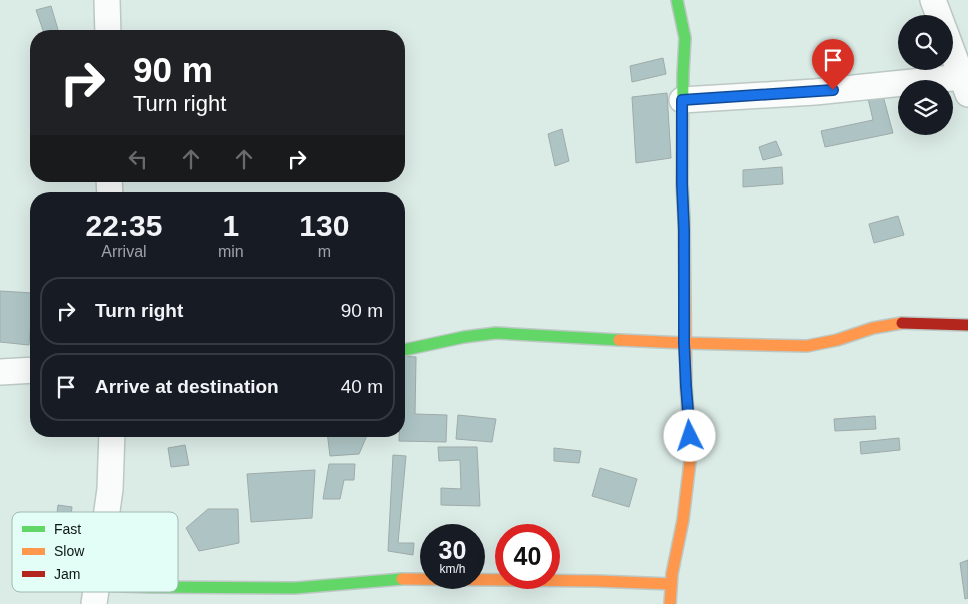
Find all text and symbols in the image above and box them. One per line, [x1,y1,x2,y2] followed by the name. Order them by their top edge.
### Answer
[898,15,953,135] map controls
[898,15,953,70] button: search
[812,39,854,90] pin
[819,46,847,74] icon: arrive
[50,50,115,115] icon: right
[133,50,213,89] text: 90 m
[898,80,953,135] button: layers
[133,91,226,116] text: Turn right
[124,145,152,173] icon: left
[177,145,205,173] icon: ahead
[230,145,258,173] icon: ahead
[283,145,311,173] icon: right
[86,209,162,242] text: 22:35
[222,209,239,242] text: 1
[299,209,349,242] text: 130
[101,243,147,260] text: Arrival
[218,243,244,260] text: min
[318,243,331,260] text: m
[52,297,80,325] icon: right
[95,300,183,321] text: Turn right
[341,300,383,321] text: 90 m
[52,373,80,401] icon: arrive
[95,376,279,397] text: Arrive at destination
[341,376,383,397] text: 40 m
[663,409,715,461] position arrow
[12,512,178,592] legend
[54,521,81,537] text: Fast
[495,524,560,589] speed limit sign: 40
[439,536,466,564] text: 30
[54,543,85,559] text: Slow
[439,562,466,576] text: km/h
[54,566,80,582] text: Jam

